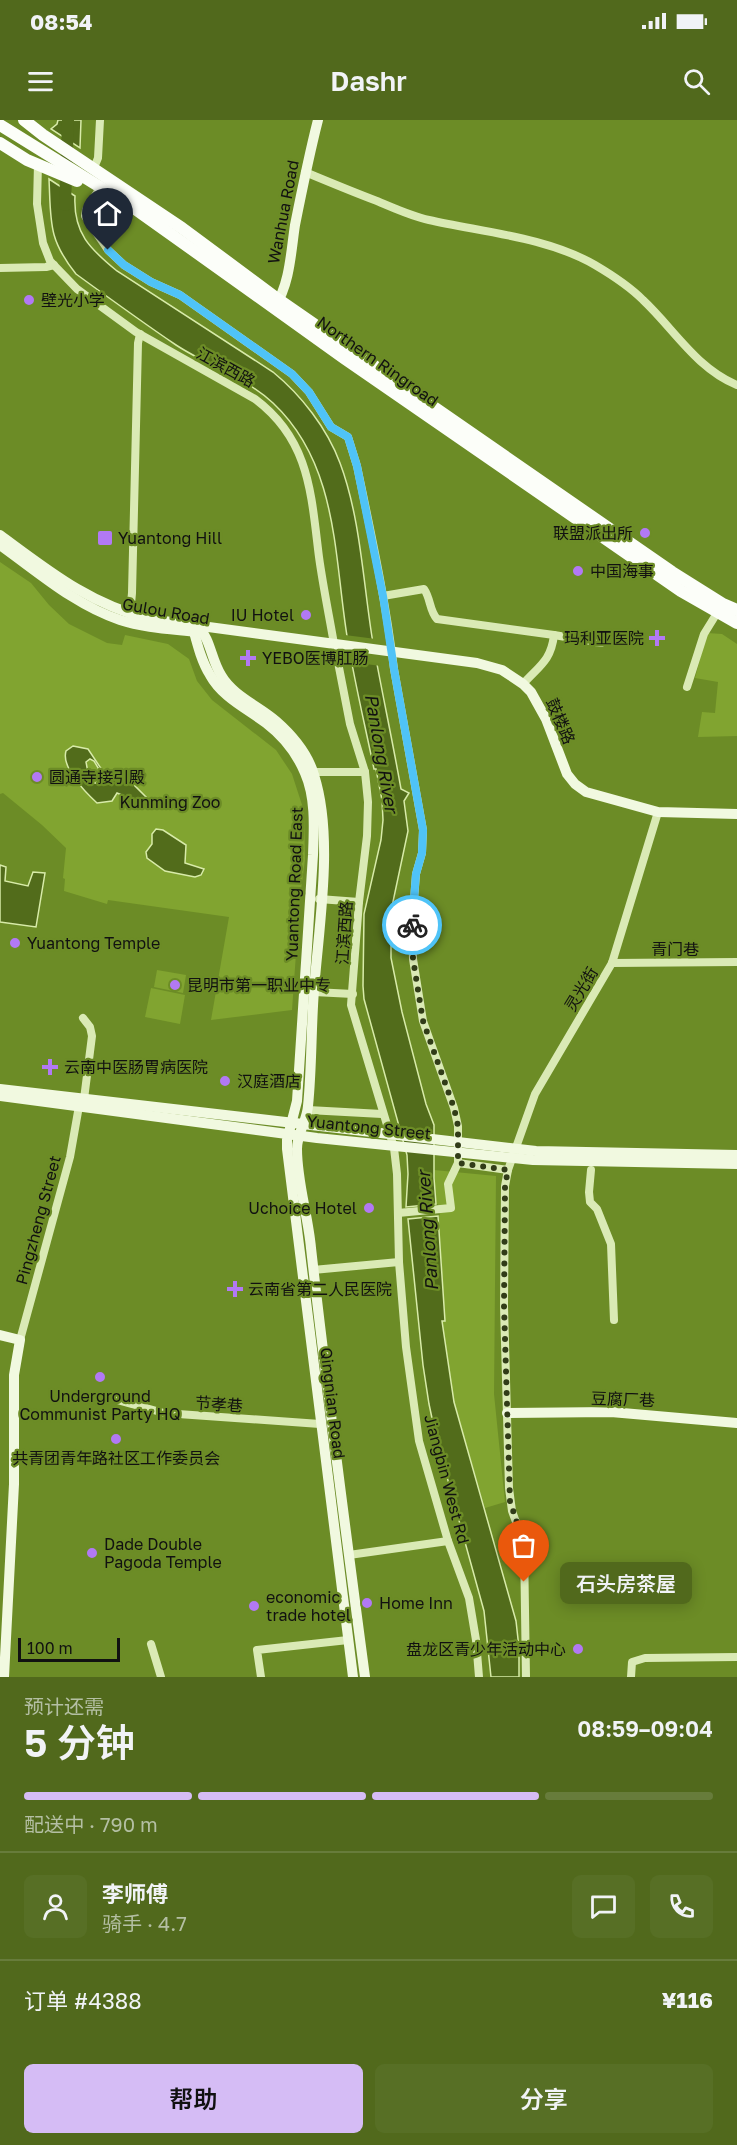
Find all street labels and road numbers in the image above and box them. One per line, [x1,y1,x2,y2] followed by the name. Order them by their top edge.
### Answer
[263,158,303,266] street label: Wanhua Road
[314,312,442,410] street label: Northern Ringroad
[193,343,259,391] street label: 江滨西路
[121,593,211,629] street label: Gulou Road
[542,695,580,747] street label: 鼓楼路
[281,807,307,961] street label: Yuantong Road East
[332,900,356,966] street label: 江滨西路
[651,939,699,959] street label: 青门巷
[560,963,602,1015] street label: 灵光街
[306,1111,432,1143] street label: Yuantong Street
[11,1153,65,1287] street label: Pingzheng Street
[316,1346,350,1460] street label: Qingnian Road
[591,1388,655,1410] street label: 豆腐厂巷
[194,1392,244,1416] street label: 节孝巷
[420,1412,474,1546] street label: Jiangbin West Rd

